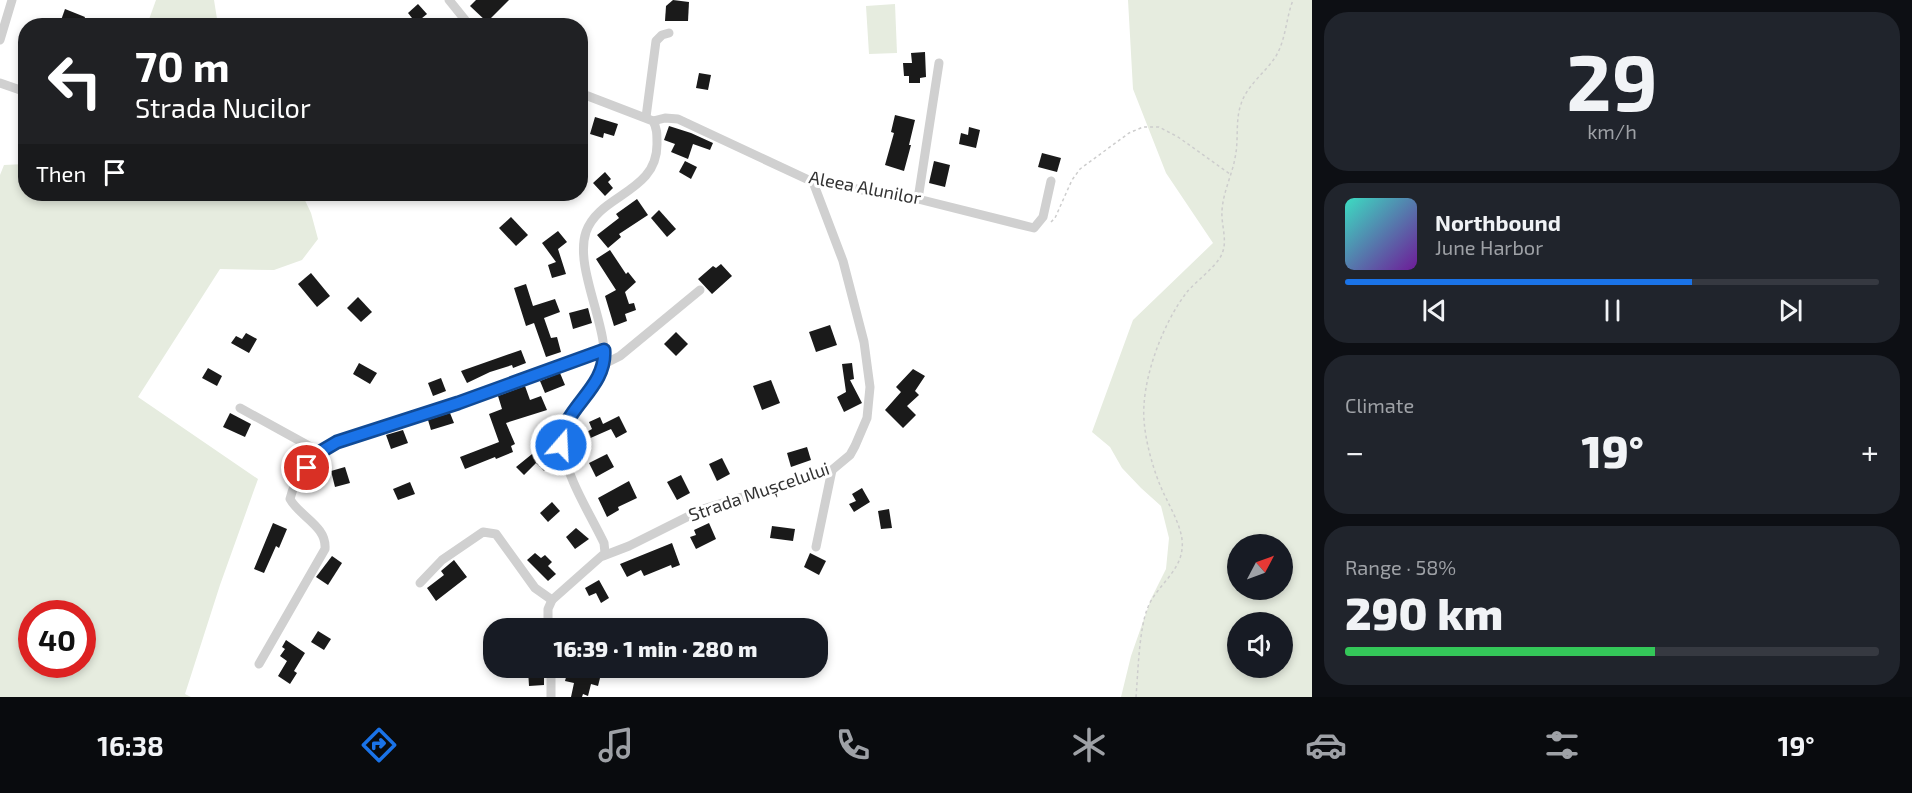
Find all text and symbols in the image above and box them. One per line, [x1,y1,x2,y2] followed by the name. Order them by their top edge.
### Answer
[1566,33,1658,127] text: 29
[135,40,230,90] text: 70 m
[36,42,114,120] icon: left
[135,91,311,123] text: Strada Nucilor
[1587,119,1637,143] text: km/h
[98,156,131,189] icon: arrive
[36,160,86,186] text: Then
[807,165,923,209] street label: Aleea Alunilor
[1435,209,1561,235] text: Northbound
[1435,235,1543,259] text: June Harbor
[1418,294,1451,327] icon: previous
[1596,294,1629,327] icon: pause
[1774,294,1807,327] icon: next
[1345,393,1414,417] text: Climate
[529,413,593,477] position arrow
[1581,423,1644,477] text: 19°
[1345,431,1364,471] text: −
[1861,431,1879,471] text: +
[281,442,332,493] pin
[290,451,323,484] icon: arrive
[685,457,832,526] street label: Strada Mușcelului
[1227,534,1293,600] north arrow
[1227,534,1293,678] map controls
[1345,555,1456,579] text: Range · 58%
[1345,585,1503,639] text: 290 km
[18,600,96,678] speed limit sign: 40
[1227,612,1293,678] button: sound
[553,635,758,661] text: 16:39 · 1 min · 280 m
[358,724,400,766] icon: directions
[595,724,637,766] icon: music
[832,724,874,766] icon: phone
[1068,724,1110,766] icon: climate
[1305,724,1347,766] icon: car
[1541,724,1583,766] icon: filters
[97,729,164,761] text: 16:38
[1778,729,1815,761] text: 19°

